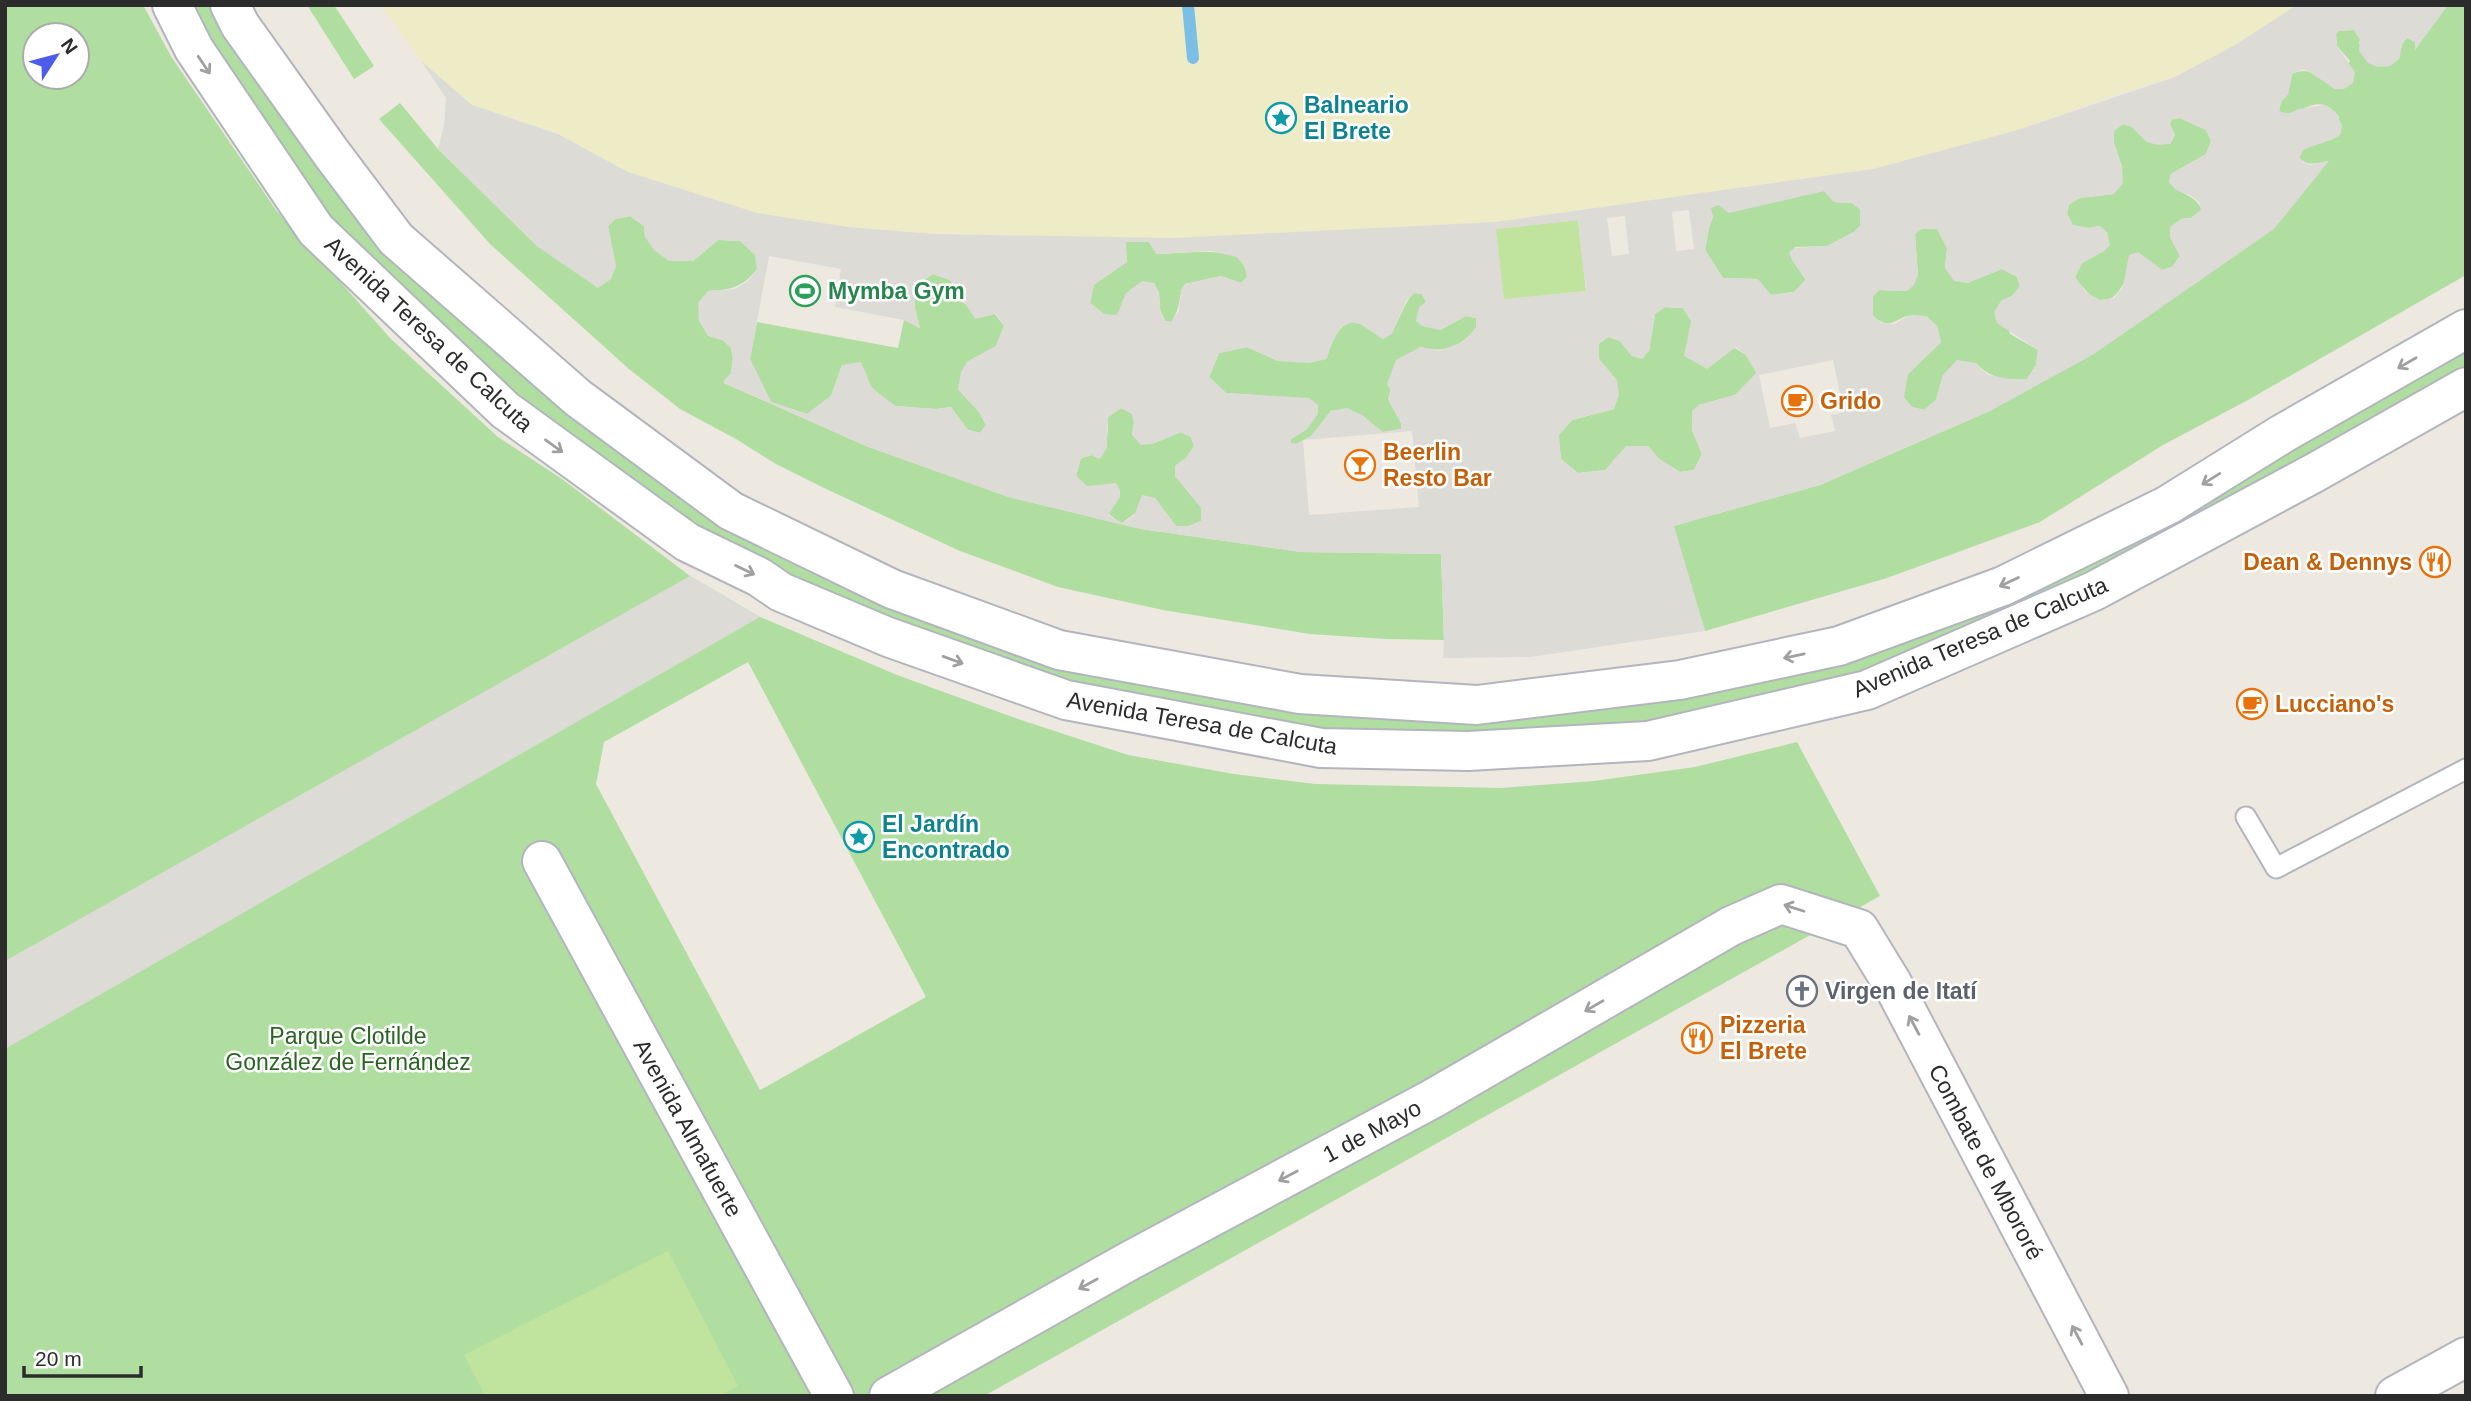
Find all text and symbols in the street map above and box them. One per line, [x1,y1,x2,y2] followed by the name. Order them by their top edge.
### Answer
[21,21,91,91] north arrow
[57,35,82,58] text: N
[197,55,212,74] one-way arrow
[1304,92,1409,144] place label: Balneario El Brete
[1264,101,1298,135] place icon: Balneario El Brete
[320,231,538,437] street label: Avenida Teresa de Calcuta
[788,274,822,308] sports icon: Mymba Gym
[828,278,965,304] place label: Mymba Gym
[2397,356,2417,370] one-way arrow
[1780,384,1814,418] cafe icon: Grido
[1820,388,1881,414] place label: Grido
[544,439,563,453] one-way arrow
[1383,439,1492,491] place label: Beerlin Resto Bar
[1343,448,1377,482] bar icon: Beerlin Resto Bar
[2202,471,2221,486] one-way arrow
[2418,545,2452,579] restaurant icon: Dean & Dennys
[2243,549,2412,575] place label: Dean & Dennys
[734,563,755,577] one-way arrow
[1849,571,2111,703] street label: Avenida Teresa de Calcuta
[1999,576,2020,589] one-way arrow
[1783,649,1806,663] one-way arrow
[941,655,963,667] one-way arrow
[1065,686,1339,760] street label: Avenida Teresa de Calcuta
[2235,687,2269,721] cafe icon: Lucciano's
[2275,691,2394,717] place label: Lucciano's
[882,811,1010,863] place label: El Jardín Encontrado
[842,820,876,854] place icon: El Jardín Encontrado
[1784,901,1806,913] one-way arrow
[1785,974,1819,1008] church icon: Virgen de Itatí
[1825,978,1978,1004] place label: Virgen de Itatí
[1584,999,1604,1013] one-way arrow
[1720,1012,1807,1064] place label: Pizzeria El Brete
[1907,1016,1921,1036] one-way arrow
[1680,1021,1714,1055] restaurant icon: Pizzeria El Brete
[225,1023,471,1075] park label: Parque Clotilde González de Fernández
[628,1035,748,1221] street label: Avenida Almafuerte
[1924,1060,2048,1264] street label: Combate de Mbororé
[1318,1094,1426,1168] street label: 1 de Mayo
[1278,1170,1299,1183] one-way arrow
[1078,1278,1099,1291] one-way arrow
[2069,1325,2083,1346] one-way arrow
[24,1334,142,1378] scale bar
[35,1347,82,1370] text: 20 m

